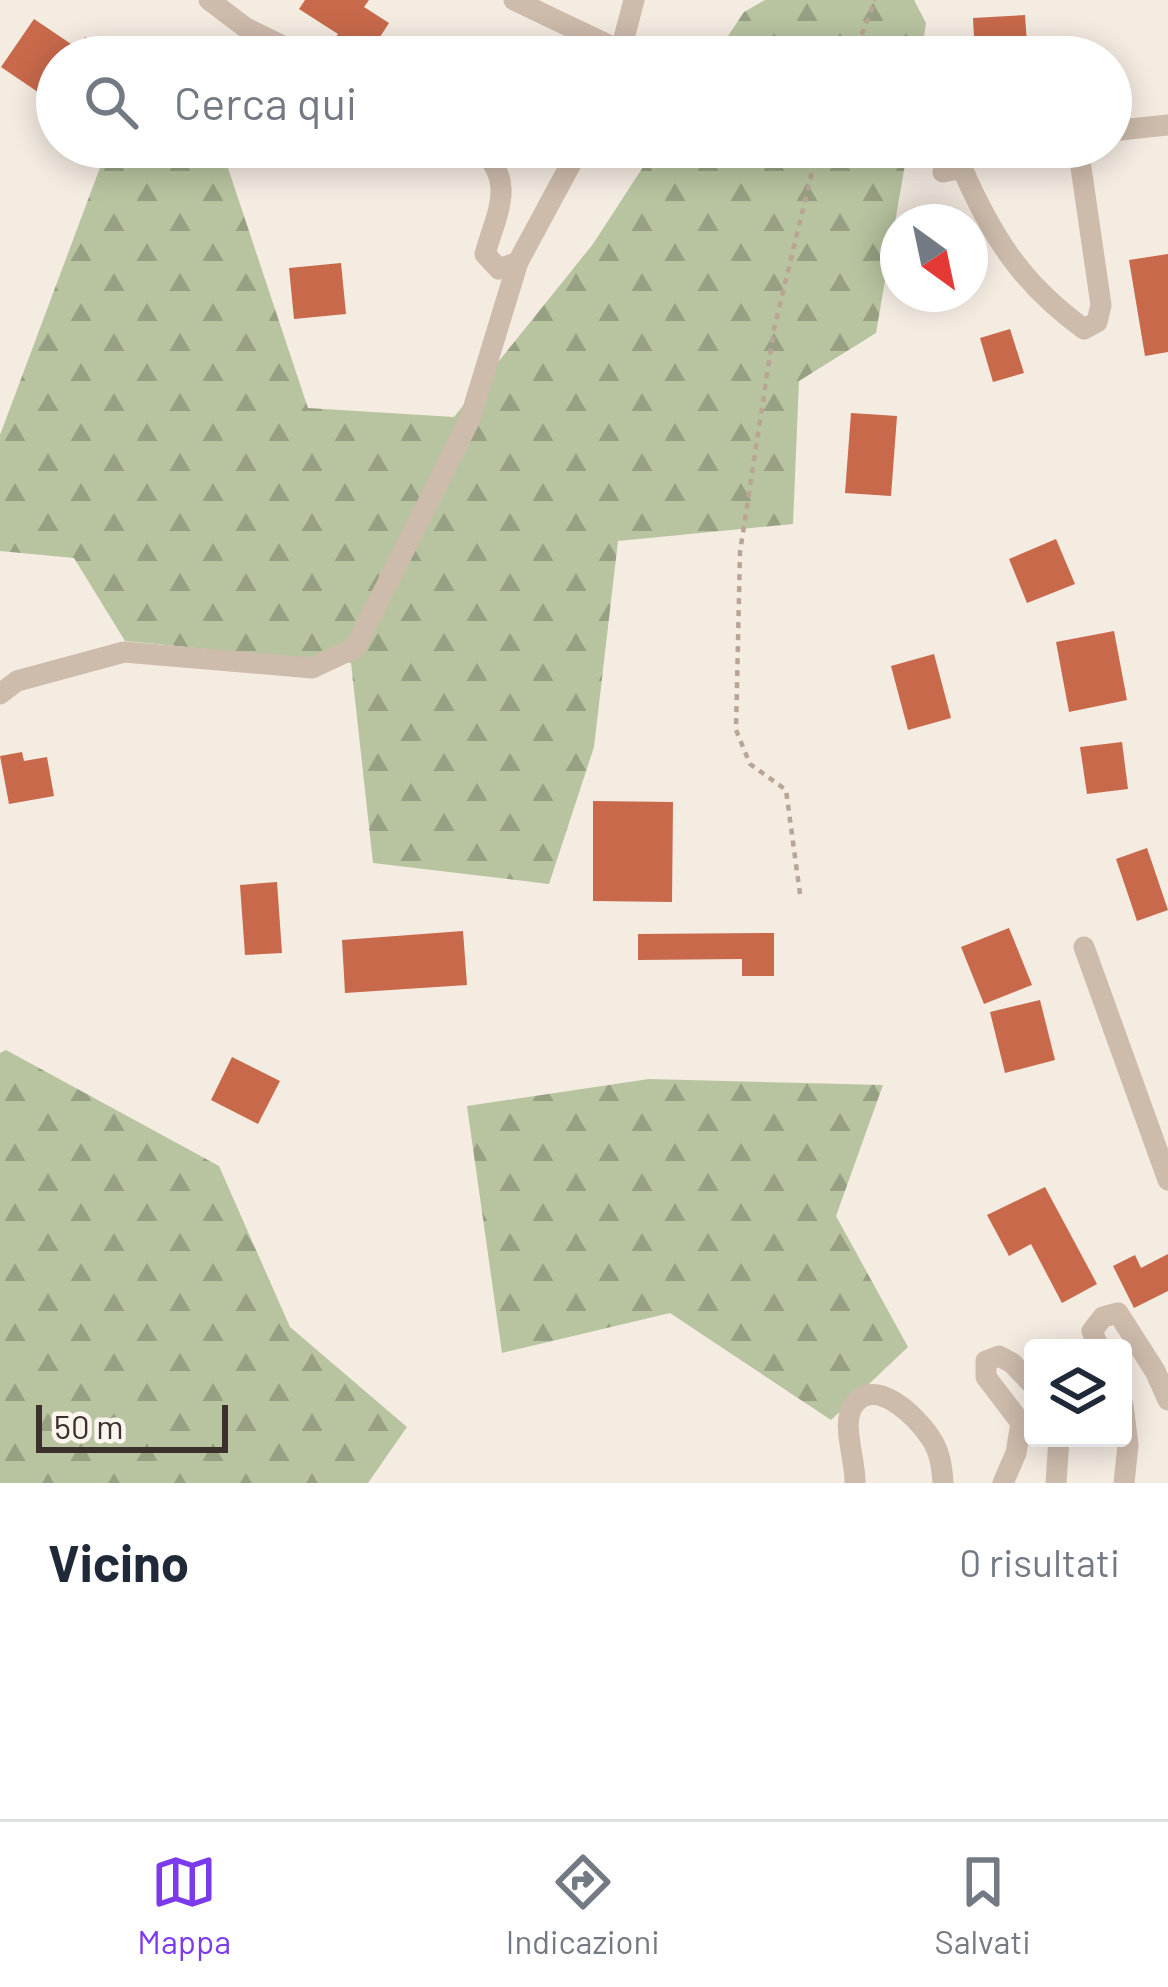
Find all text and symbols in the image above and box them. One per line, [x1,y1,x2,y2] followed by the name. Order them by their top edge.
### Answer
[36,36,1132,168] search box
[78,69,144,135] icon: search
[174,75,357,129] text: Cerca qui
[880,204,988,312] north arrow
[1024,1339,1132,1447] map controls
[1024,1339,1132,1447] button: layers
[36,1399,228,1452] scale bar
[54,1406,124,1446] text: 50 m
[48,1531,189,1592] text: Vicino
[959,1538,1120,1585] text: 0 risultati
[137,1849,231,1961] tab: Mappa
[506,1849,660,1961] tab: Indicazioni
[934,1849,1031,1961] tab: Salvati

